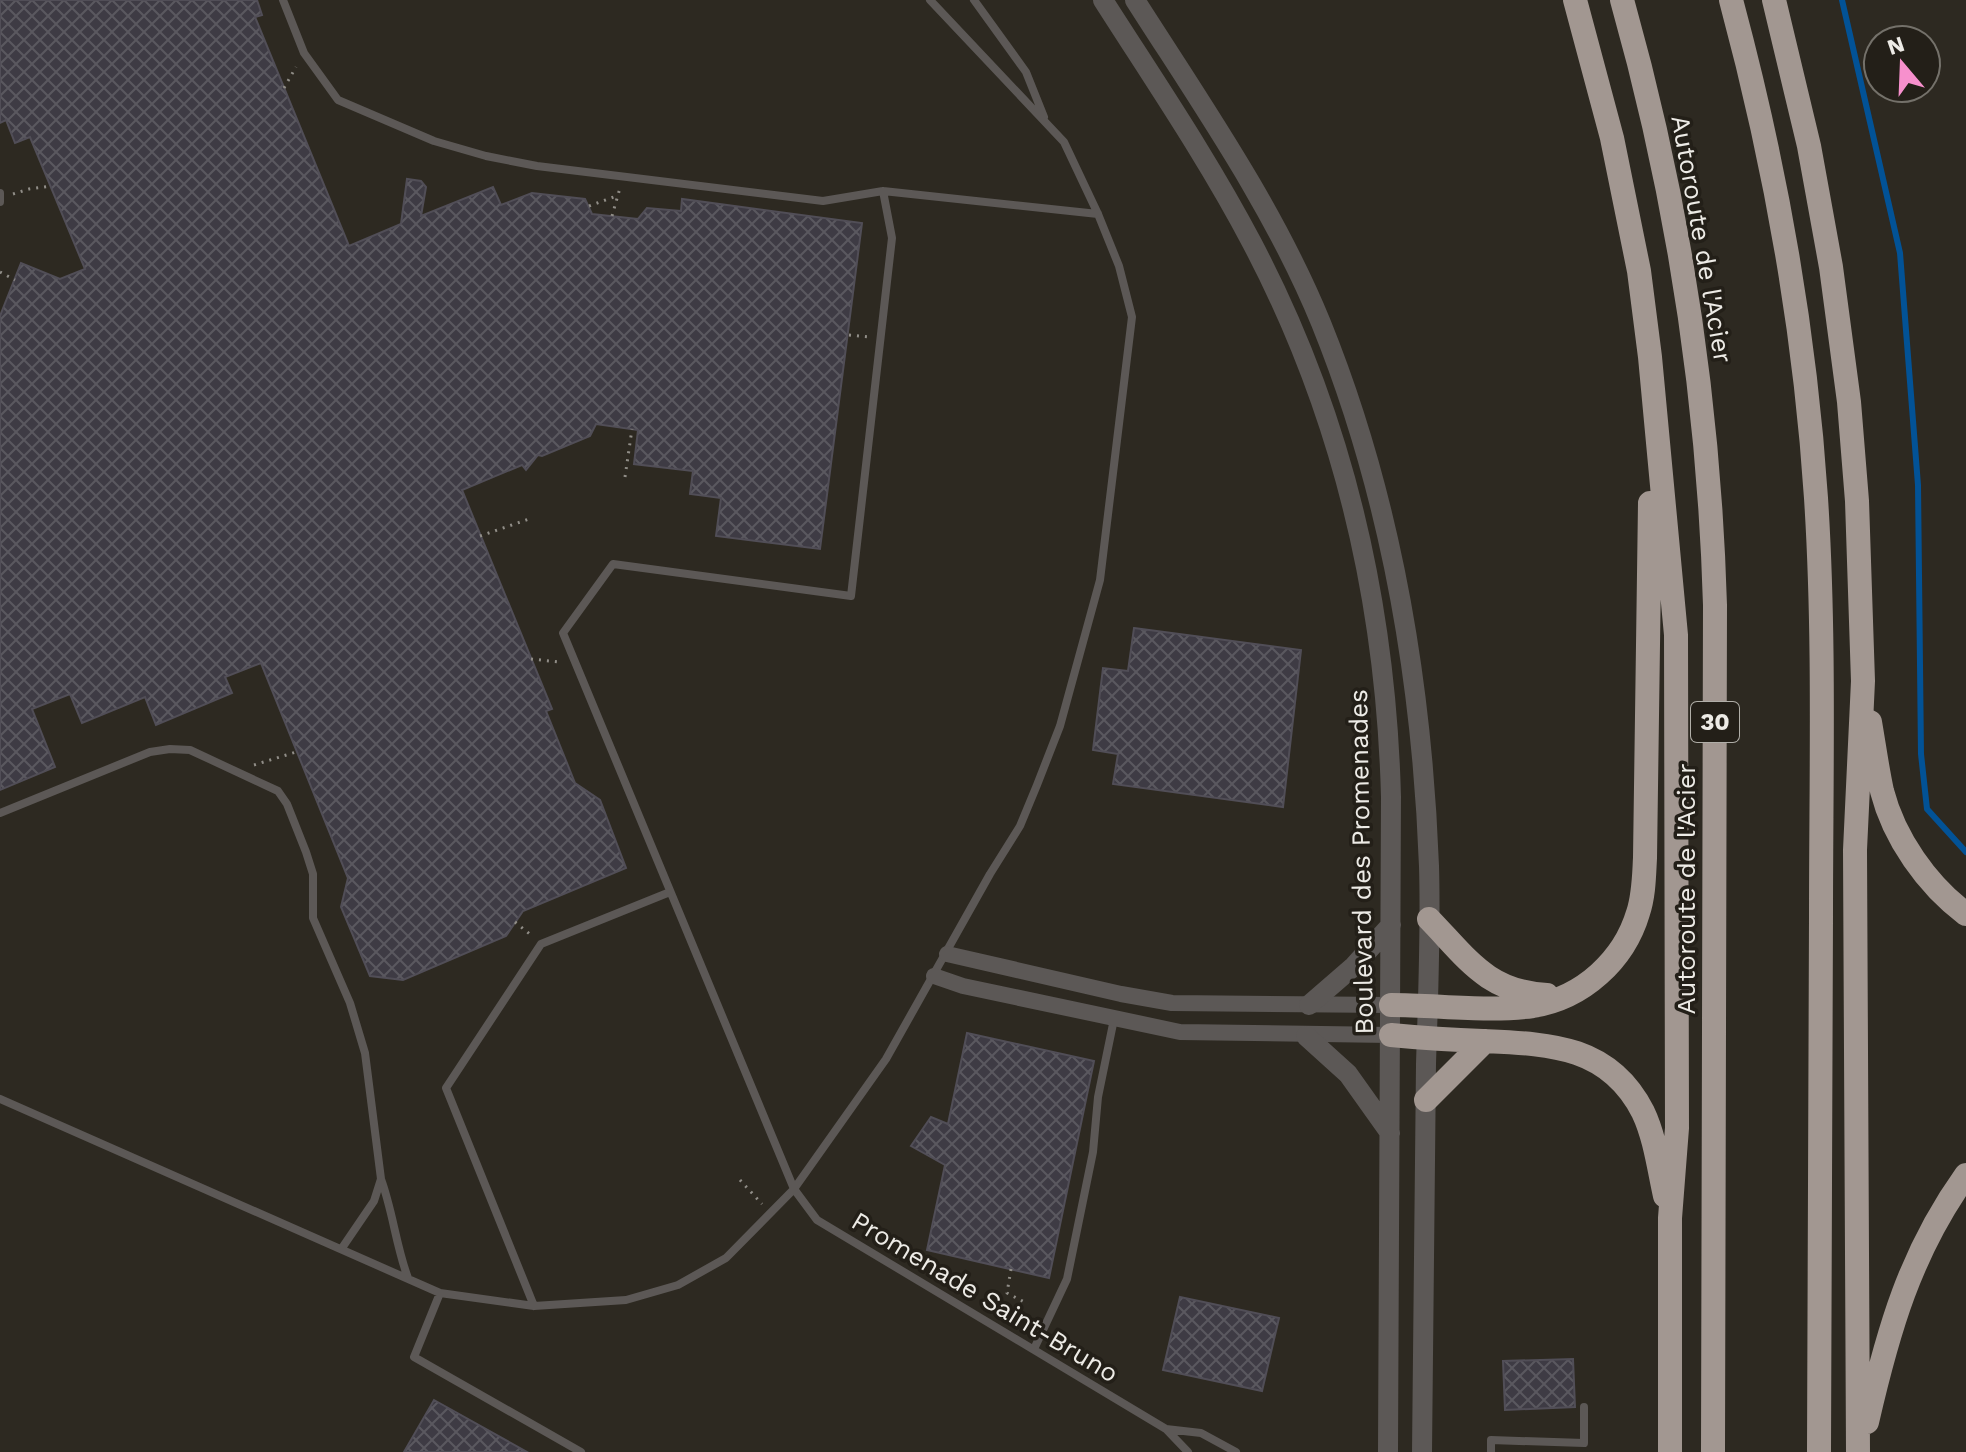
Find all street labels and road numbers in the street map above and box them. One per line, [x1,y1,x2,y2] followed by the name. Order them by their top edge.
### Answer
[1665,113,1739,365] street label: Autoroute de l'Acier
[1343,689,1379,1035] street label: Boulevard des Promenades
[1691,702,1739,742] road number: 30
[1671,763,1701,1015] street label: Autoroute de l'Acier
[846,1205,1124,1389] street label: Promenade Saint-Bruno

